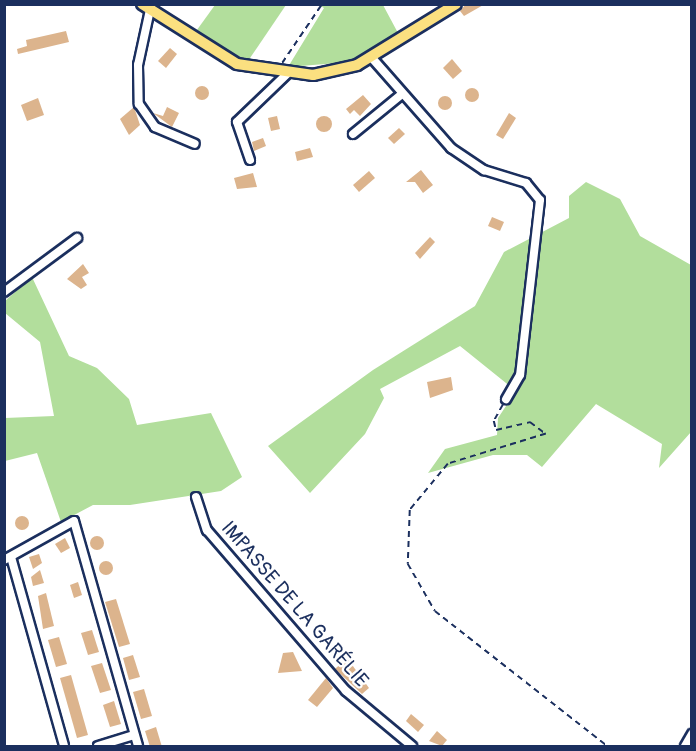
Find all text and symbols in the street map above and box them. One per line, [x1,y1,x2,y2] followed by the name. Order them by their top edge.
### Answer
[216,516,374,692] street label: IMPASSE DE LA GARÉLIE

